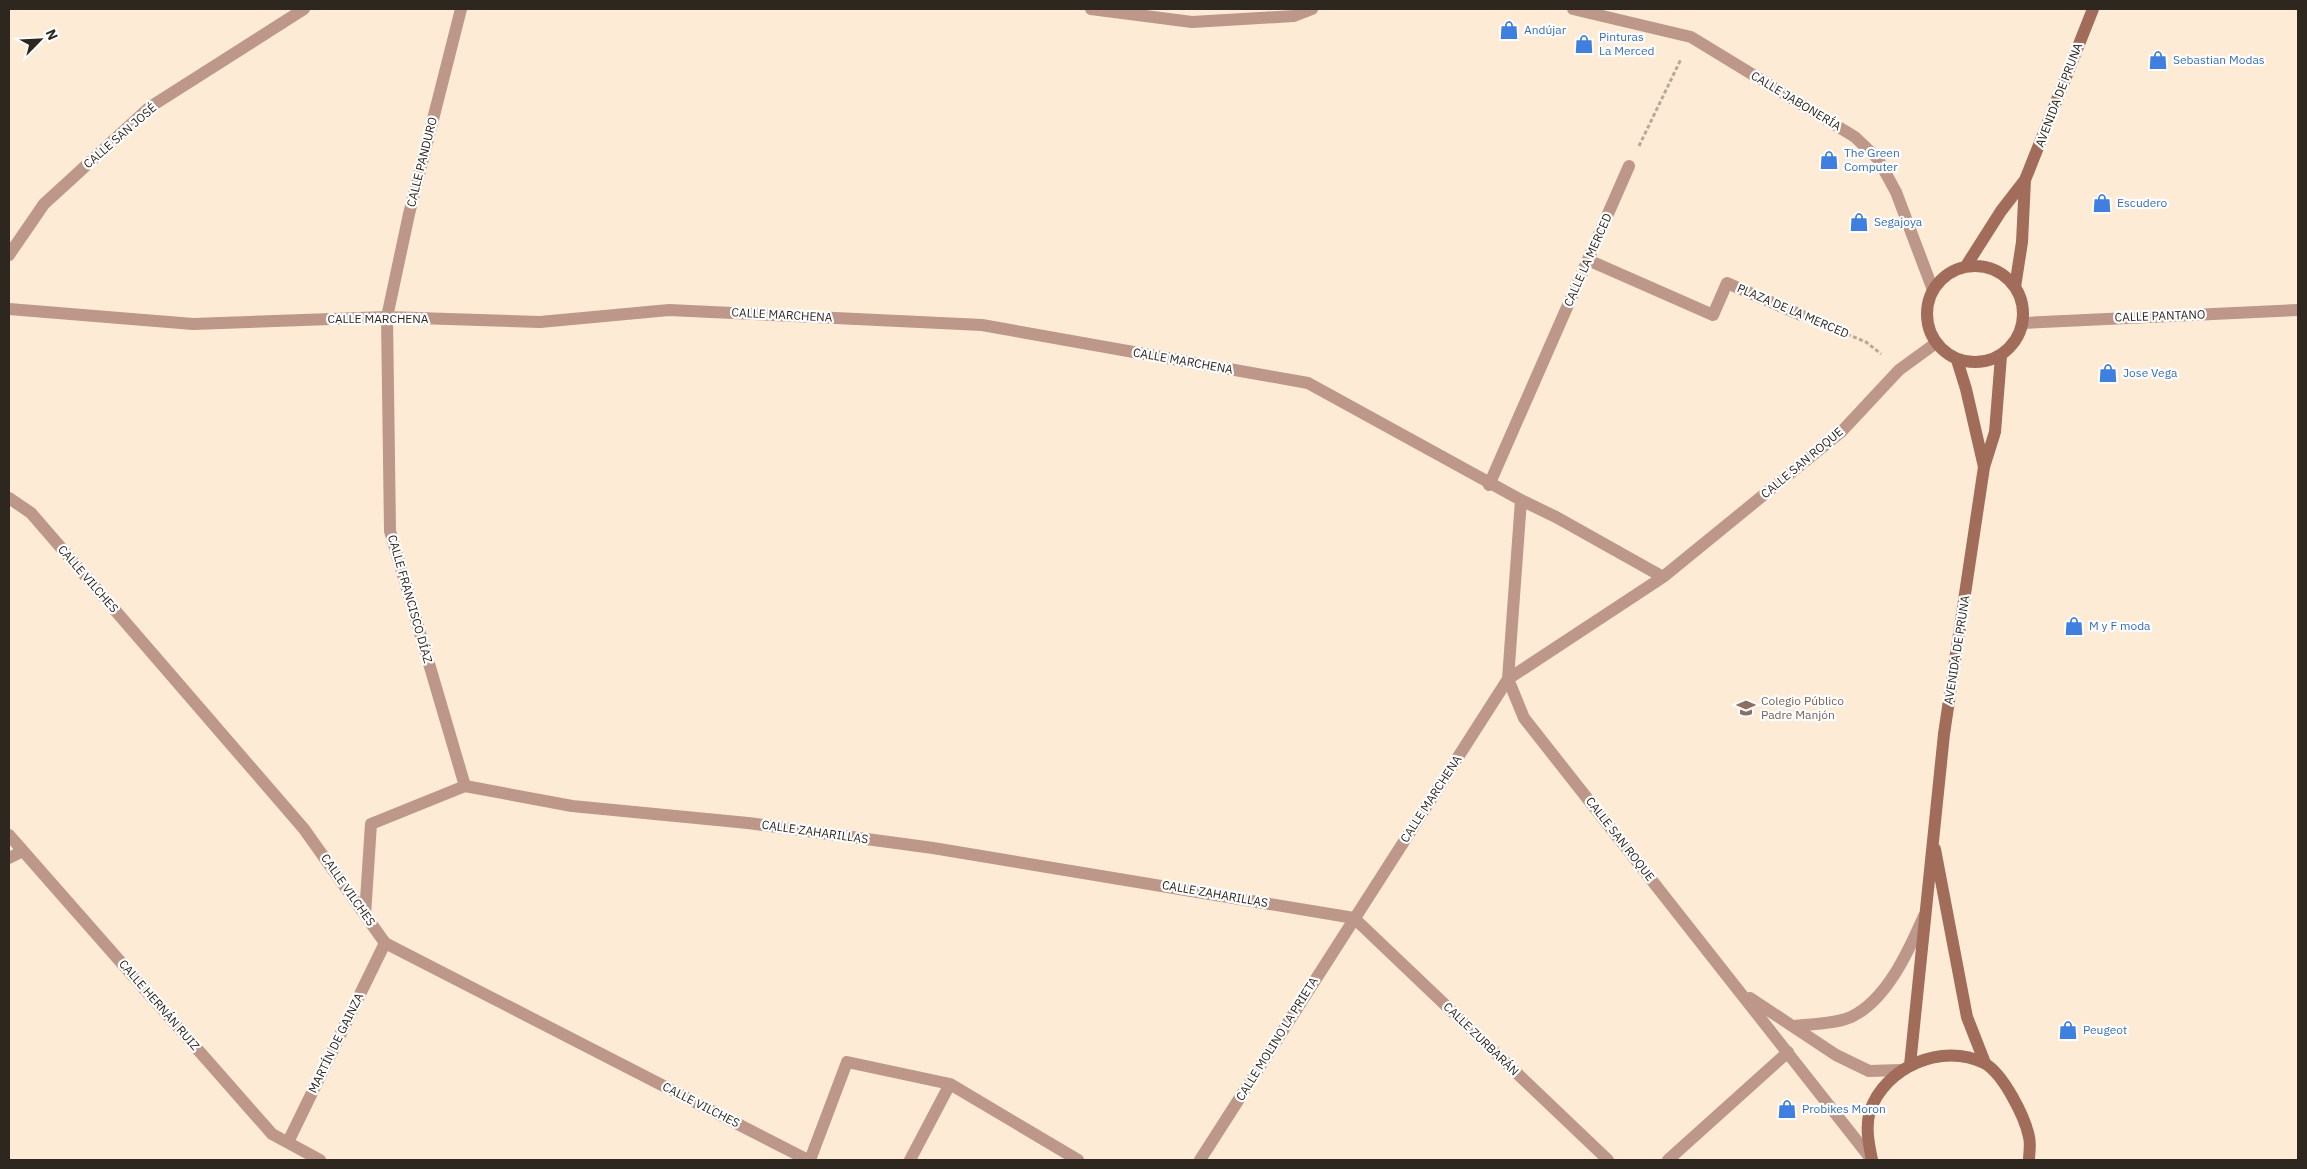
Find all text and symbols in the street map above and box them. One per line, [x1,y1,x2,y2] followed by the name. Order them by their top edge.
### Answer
[15,15,65,65] north arrow
[1498,19,1520,41] shop icon: Andújar
[1524,22,1567,37] place label: Andújar
[42,26,62,43] text: N
[1599,29,1654,58] place label: Pinturas La Merced
[1573,33,1595,55] shop icon: Pinturas La Merced
[2032,40,2085,149] street label: AVENIDA DE PRUNA
[2147,49,2169,71] shop icon: Sebastian Modas
[2173,52,2265,67] place label: Sebastian Modas
[1748,68,1844,134] street label: CALLE JABONERÍA
[80,100,159,171] street label: CALLE SAN JOSÉ
[403,115,440,208] street label: CALLE PANDURO
[1844,145,1900,174] place label: The Green Computer
[1818,149,1840,171] shop icon: The Green Computer
[2091,192,2113,214] shop icon: Escudero
[2117,195,2168,210] place label: Escudero
[1560,211,1615,309] street label: CALLE LA MERCED
[1848,211,1870,233] shop icon: Segajoya
[1874,214,1923,229] place label: Segajoya
[1735,280,1851,341] street label: PLAZA DE LA MERCED
[731,304,833,325] street label: CALLE MARCHENA
[2114,306,2206,325] street label: CALLE PANTANO
[327,311,429,326] street label: CALLE MARCHENA
[1132,344,1234,377] street label: CALLE MARCHENA
[2097,362,2119,384] shop icon: Jose Vega
[2123,365,2178,380] place label: Jose Vega
[1758,424,1846,501] street label: CALLE SAN ROQUE
[385,533,436,665] street label: CALLE FRANCISCO DÍAZ
[55,542,122,616] street label: CALLE VILCHES
[1940,594,1973,706] street label: AVENIDA DE PRUNA
[2063,615,2085,637] shop icon: M y F moda
[2089,618,2151,633] place label: M y F moda
[1761,693,1844,722] place label: Colegio Público Padre Manjón
[1735,697,1757,719] school or university icon: Colegio Público Padre Manjón
[1397,752,1465,845] street label: CALLE MARCHENA
[1583,794,1658,884] street label: CALLE SAN ROQUE
[761,817,869,846] street label: CALLE ZAHARILLAS
[318,851,379,929] street label: CALLE VILCHES
[1161,877,1269,910] street label: CALLE ZAHARILLAS
[116,956,203,1053] street label: CALLE HERNÁN RUIZ
[1232,974,1321,1103] street label: CALLE MOLINO LA PRIETA
[305,990,366,1095] street label: MARTÍN DE GAINZA
[1441,999,1522,1078] street label: CALLE ZURBARÁN
[2057,1019,2079,1041] shop icon: Peugeot
[2083,1022,2127,1037] place label: Peugeot
[660,1079,742,1130] street label: CALLE VILCHES
[1776,1098,1798,1120] shop icon: Probikes Moron
[1802,1101,1886,1116] place label: Probikes Moron

